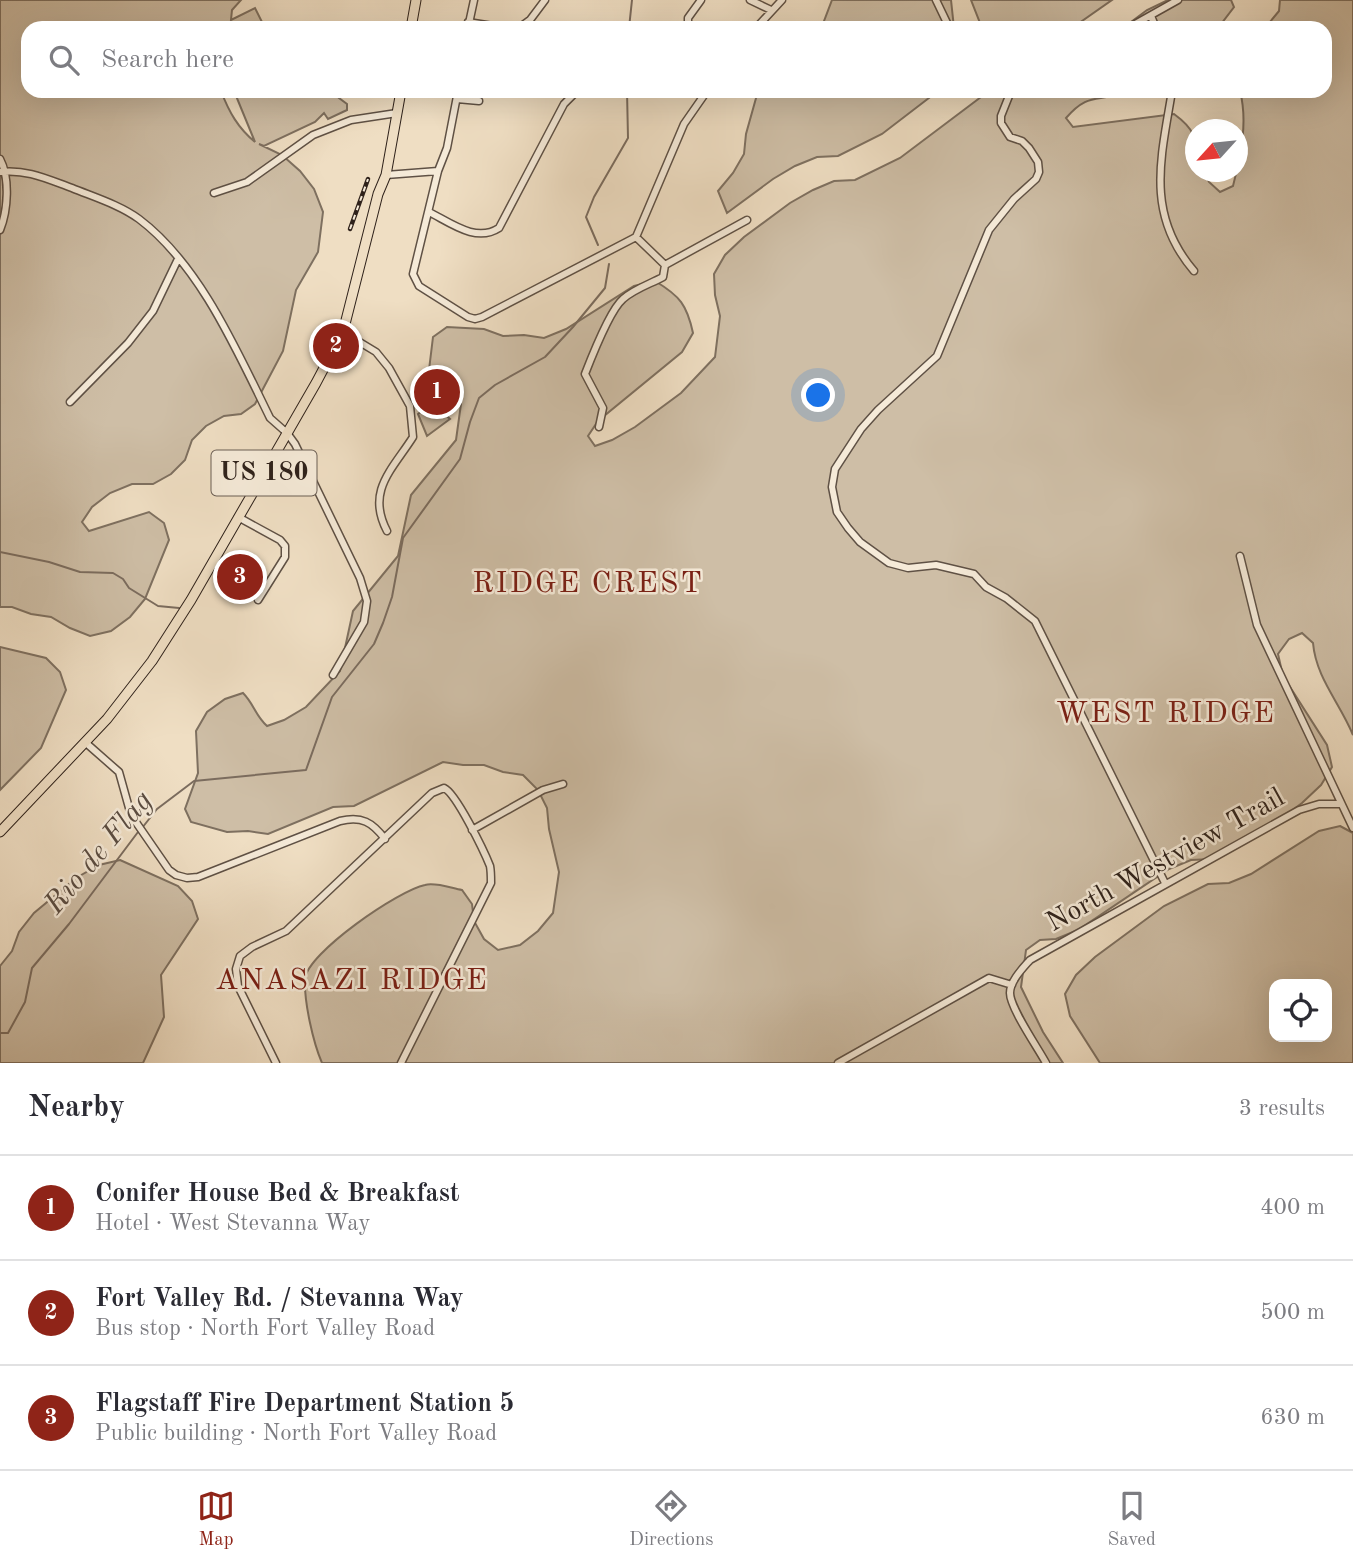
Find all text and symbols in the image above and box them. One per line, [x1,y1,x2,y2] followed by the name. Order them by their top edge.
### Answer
[21,21,1332,98] search box
[45,41,83,79] icon: search
[101,47,234,73] text: Search here
[1185,119,1248,182] north arrow
[313,320,359,372] pin: 2
[414,366,460,418] pin: 1
[801,378,835,412] your location
[212,450,316,495] road number: US 180
[217,551,263,603] pin: 3
[472,569,704,599] district label: RIDGE CREST
[1056,699,1276,729] district label: WEST RIDGE
[1042,784,1290,938] street label: North Westview Trail
[39,786,159,921] water label: Rio de Flag
[215,966,489,996] district label: ANASAZI RIDGE
[1269,979,1332,1042] map controls
[1269,979,1332,1042] button: locate
[28,1093,125,1123] text: Nearby
[1239,1097,1325,1120] text: 3 results
[95,1181,459,1207] text: Conifer House Bed & Breakfast
[44,1196,58,1219] text: 1
[1260,1196,1325,1219] text: 400 m
[95,1212,370,1235] text: Hotel · West Stevanna Way
[95,1286,464,1312] text: Fort Valley Rd. / Stevanna Way
[44,1301,58,1324] text: 2
[1260,1301,1325,1324] text: 500 m
[95,1317,435,1340] text: Bus stop · North Fort Valley Road
[95,1391,514,1417] text: Flagstaff Fire Department Station 5
[44,1406,58,1429] text: 3
[1260,1406,1325,1429] text: 630 m
[95,1422,497,1445] text: Public building · North Fort Valley Road
[197,1487,235,1552] tab: Map
[629,1487,714,1552] tab: Directions
[1108,1487,1156,1552] tab: Saved

